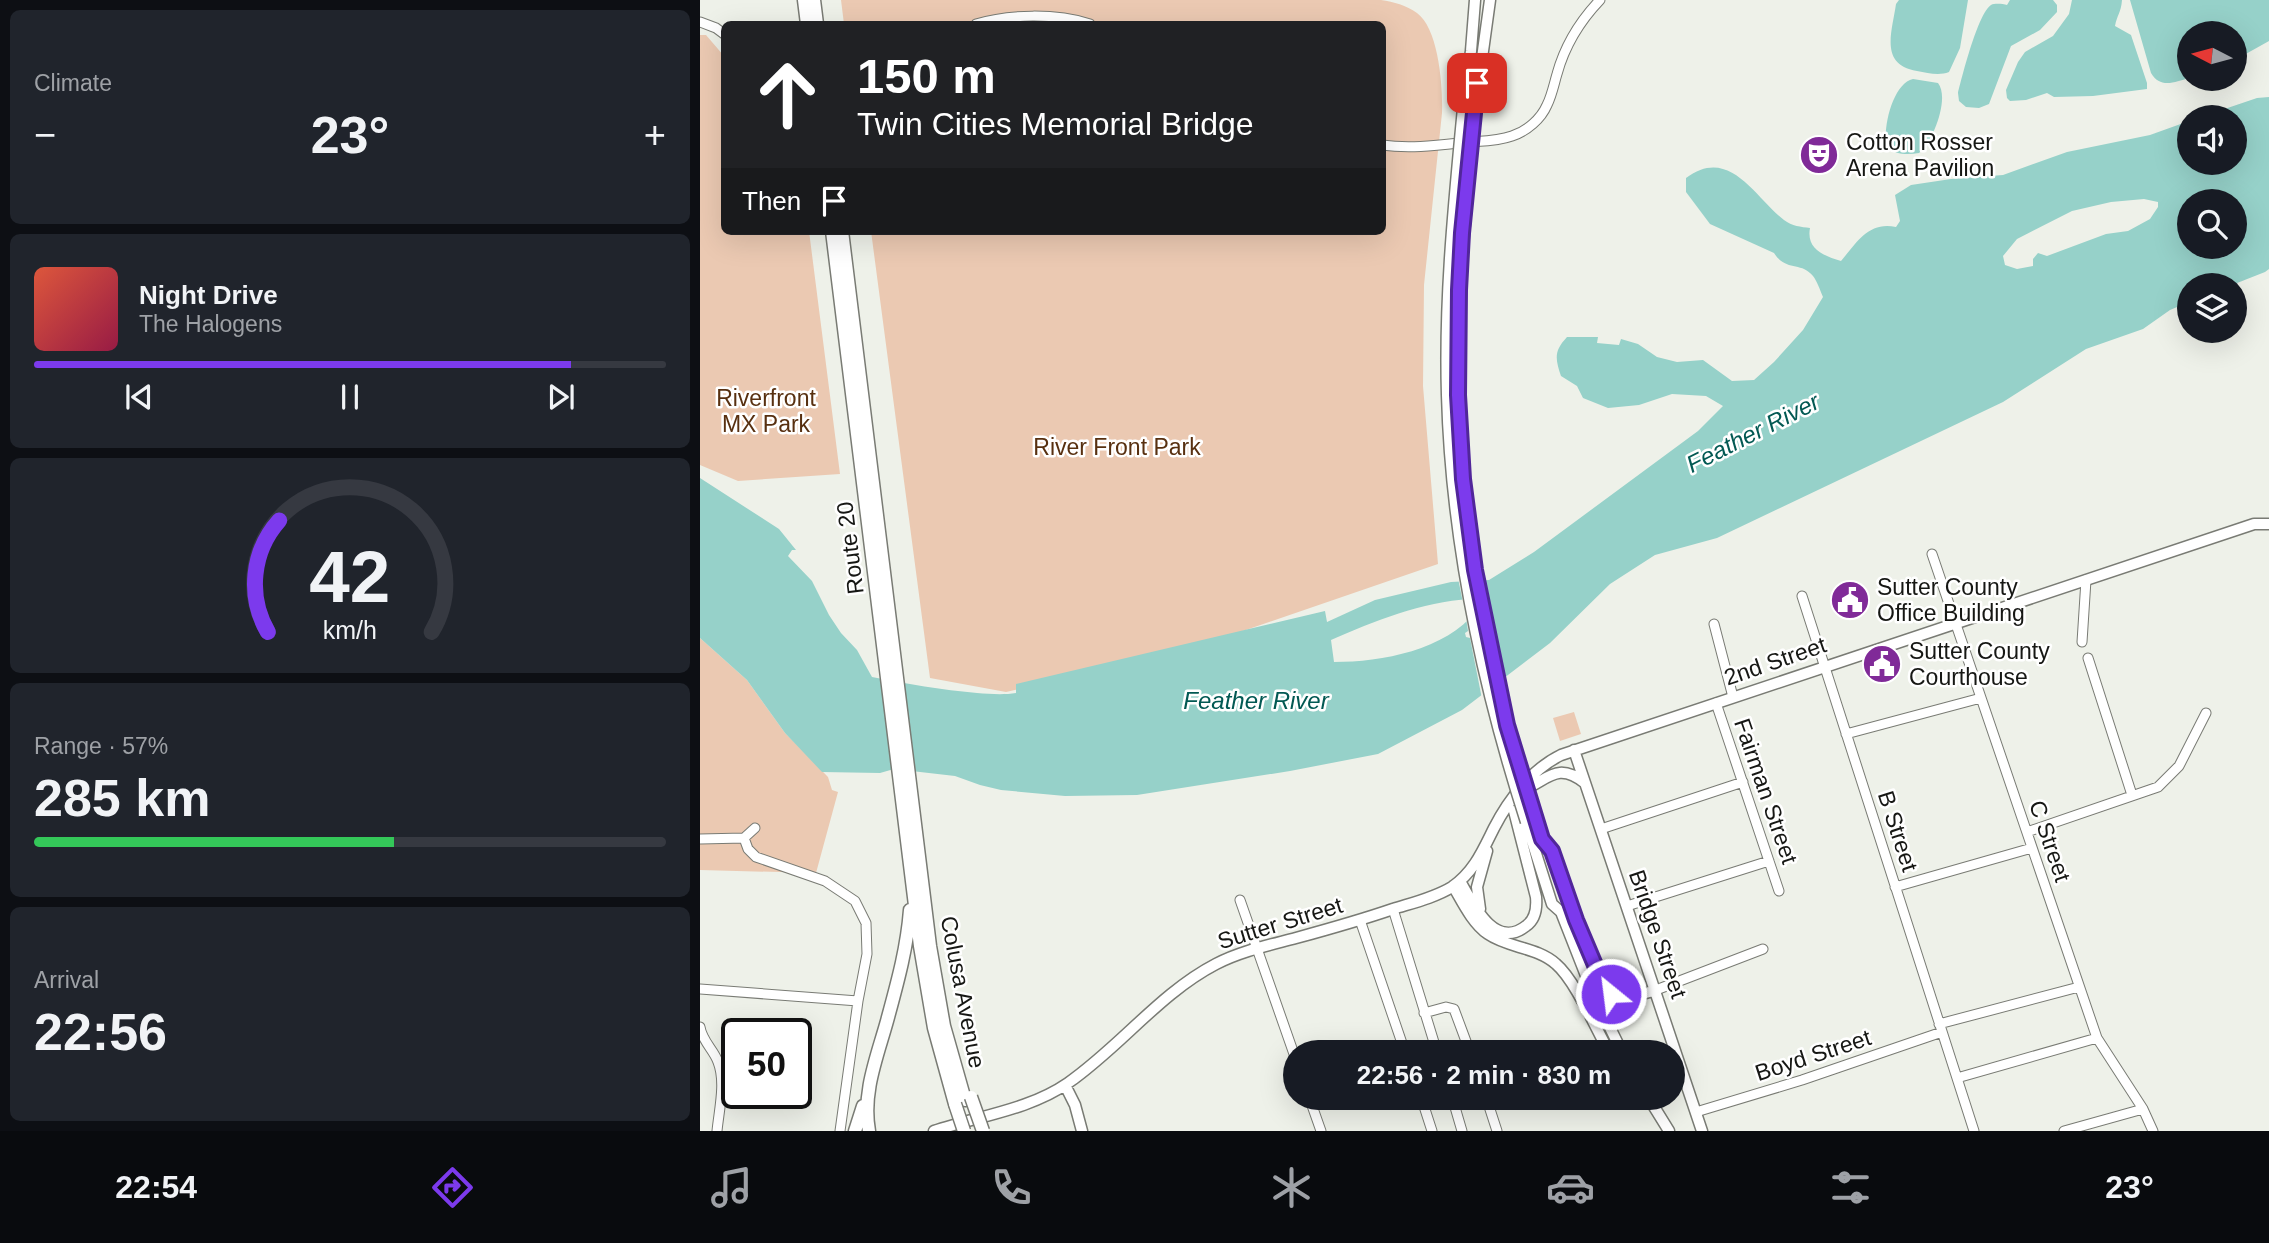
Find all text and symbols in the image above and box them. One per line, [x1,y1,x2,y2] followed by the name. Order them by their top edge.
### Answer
[2177,21,2247,91] north arrow
[2177,21,2247,343] map controls
[742,49,833,140] icon: ahead
[857,49,996,103] text: 150 m
[1447,53,1507,113] pin
[1458,64,1496,102] icon: arrive
[34,70,112,96] text: Climate
[2177,105,2247,175] button: sound
[311,106,389,164] text: 23°
[857,106,1254,142] text: Twin Cities Memorial Bridge
[34,114,56,156] text: −
[644,114,666,156] text: +
[1846,129,1994,181] place label: Cotton Rosser Arena Pavilion
[1798,134,1840,176] theatre icon: Cotton Rosser Arena Pavilion
[815,182,853,220] icon: arrive
[742,186,801,216] text: Then
[2177,189,2247,259] button: search
[2177,273,2247,343] button: layers
[139,280,278,310] text: Night Drive
[139,311,282,337] text: The Halogens
[120,378,158,416] icon: previous
[331,378,369,416] icon: pause
[542,378,580,416] icon: next
[716,385,816,437] park label: Riverfront MX Park
[1682,387,1825,478] water label: Feather River
[1033,434,1201,460] park label: River Front Park
[831,500,869,596] street label: Route 20
[310,536,390,617] text: 42
[1877,574,2025,626] place label: Sutter County Office Building
[1829,579,1871,621] public building icon: Sutter County Office Building
[323,615,377,643] text: km/h
[1721,631,1830,691] street label: 2nd Street
[1909,638,2050,690] place label: Sutter County Courthouse
[1861,643,1903,685] public building icon: Sutter County Courthouse
[1183,687,1330,714] water label: Feather River
[1729,715,1803,868] street label: Fairman Street
[34,733,168,759] text: Range · 57%
[34,769,210,827] text: 285 km
[1873,787,1923,875] street label: B Street
[2024,797,2076,886] street label: C Street
[1624,866,1692,1002] street label: Bridge Street
[1214,892,1346,954] street label: Sutter Street
[936,914,990,1070] street label: Colusa Avenue
[1574,957,1648,1031] position arrow
[34,967,99,993] text: Arrival
[34,1003,167,1061] text: 22:56
[721,1018,812,1109] speed limit sign: 50
[1752,1024,1875,1086] street label: Boyd Street
[1357,1060,1611,1090] text: 22:56 · 2 min · 830 m
[428,1163,477,1212] icon: directions
[707,1163,756,1212] icon: music
[987,1163,1036,1212] icon: phone
[1267,1163,1316,1212] icon: climate
[1546,1163,1595,1212] icon: car
[1826,1163,1875,1212] icon: filters
[115,1169,197,1205] text: 22:54
[2105,1169,2154,1205] text: 23°

